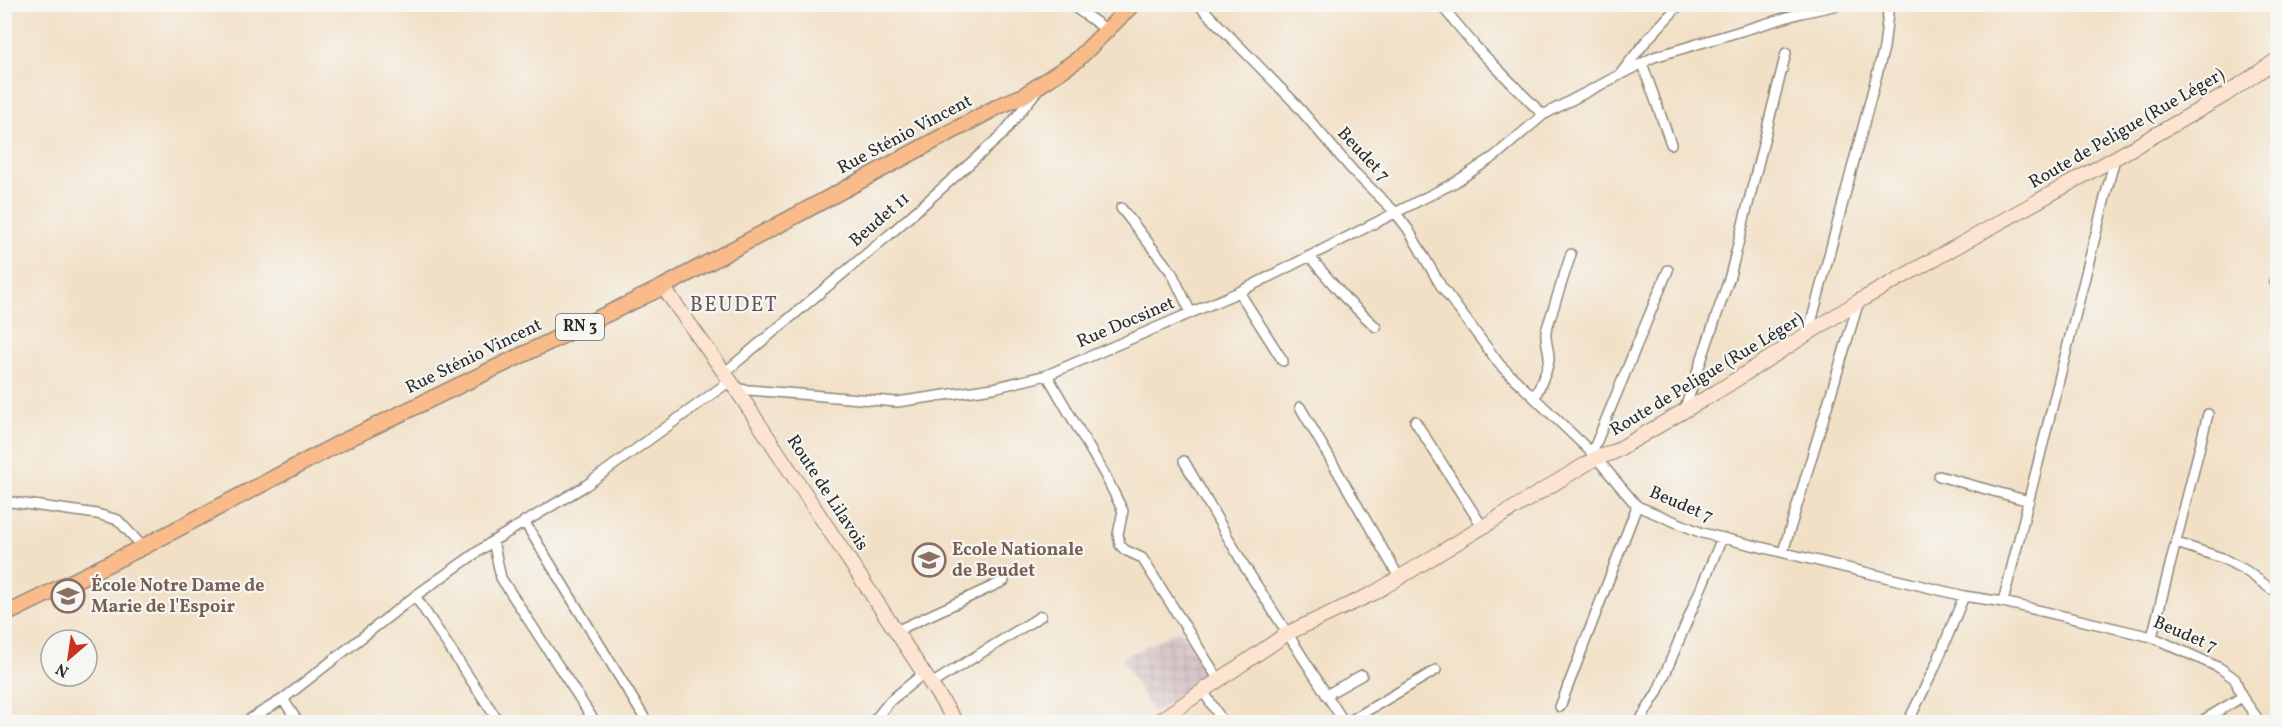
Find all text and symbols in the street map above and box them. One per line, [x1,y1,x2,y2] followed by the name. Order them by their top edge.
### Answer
[2025,63,2229,195] street label: Route de Peligue (Rue Léger)
[833,89,977,181] street label: Rue Sténio Vincent
[1331,122,1395,188] street label: Beudet 7
[844,187,916,253] street label: Beudet 11
[690,291,778,320] district label: BEUDET
[1073,291,1179,355] street label: Rue Docsinet
[1605,307,1809,443] street label: Route de Peligue (Rue Léger)
[401,313,547,401] street label: Rue Sténio Vincent
[556,314,604,340] road number: RN 3
[780,430,874,556] street label: Route de Lilavois
[1645,480,1717,530] street label: Beudet 7
[952,538,1084,584] place label: Ecole Nationale de Beudet
[911,542,947,578] school or university icon: Ecole Nationale de Beudet
[91,574,264,620] place label: École Notre Dame de Marie de l'Espoir
[50,578,86,614] school or university icon: École Notre Dame de Marie de l'Espoir
[2149,610,2221,660] street label: Beudet 7
[39,628,99,688] north arrow
[52,657,73,682] text: N

